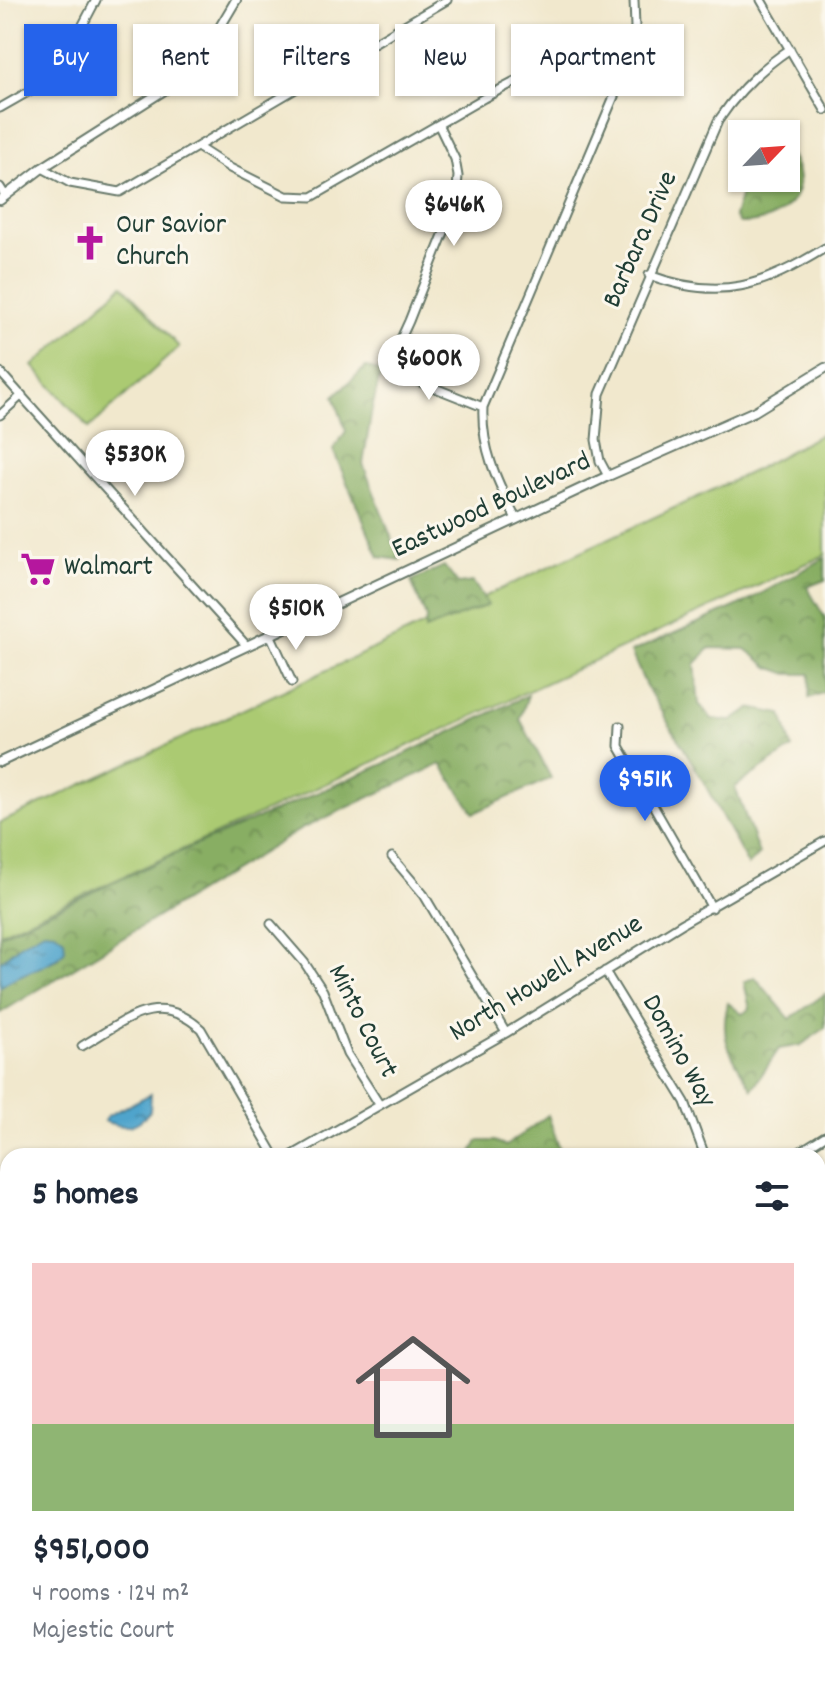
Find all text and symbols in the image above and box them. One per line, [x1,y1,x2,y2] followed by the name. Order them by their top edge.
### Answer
[24,24,117,96] chip: Buy
[133,24,238,96] chip: Rent
[254,24,379,96] chip: Filters
[395,24,495,96] chip: New
[511,24,684,96] chip: Apartment
[728,120,800,192] north arrow
[728,120,800,192] map controls
[594,165,690,315] street label: Barbara Drive
[398,180,510,248] pin: $646K
[423,187,485,224] text: $646K
[116,207,227,279] place label: Our Savior Church
[71,224,109,262] church icon: Our Savior Church
[373,334,485,402] pin: $600K
[396,341,462,378] text: $600K
[79,430,191,498] pin: $530K
[104,437,166,474] text: $530K
[386,443,598,571] street label: Eastwood Boulevard
[64,549,153,589] place label: Walmart
[19,550,57,588] supermarket icon: Walmart
[240,584,352,652] pin: $510K
[267,591,325,628] text: $510K
[589,755,701,823] pin: $951K
[618,762,672,799] text: $951K
[443,906,651,1054] street label: North Howell Avenue
[315,958,407,1086] street label: Minto Court
[630,988,725,1116] street label: Domino Way
[32,1172,139,1221] text: 5 homes
[750,1174,794,1218] icon: filters
[341,1315,485,1459] icon: home
[32,1527,150,1576] text: $951,000
[32,1576,189,1613] text: 4 rooms · 124 m²
[32,1613,174,1650] text: Majestic Court

